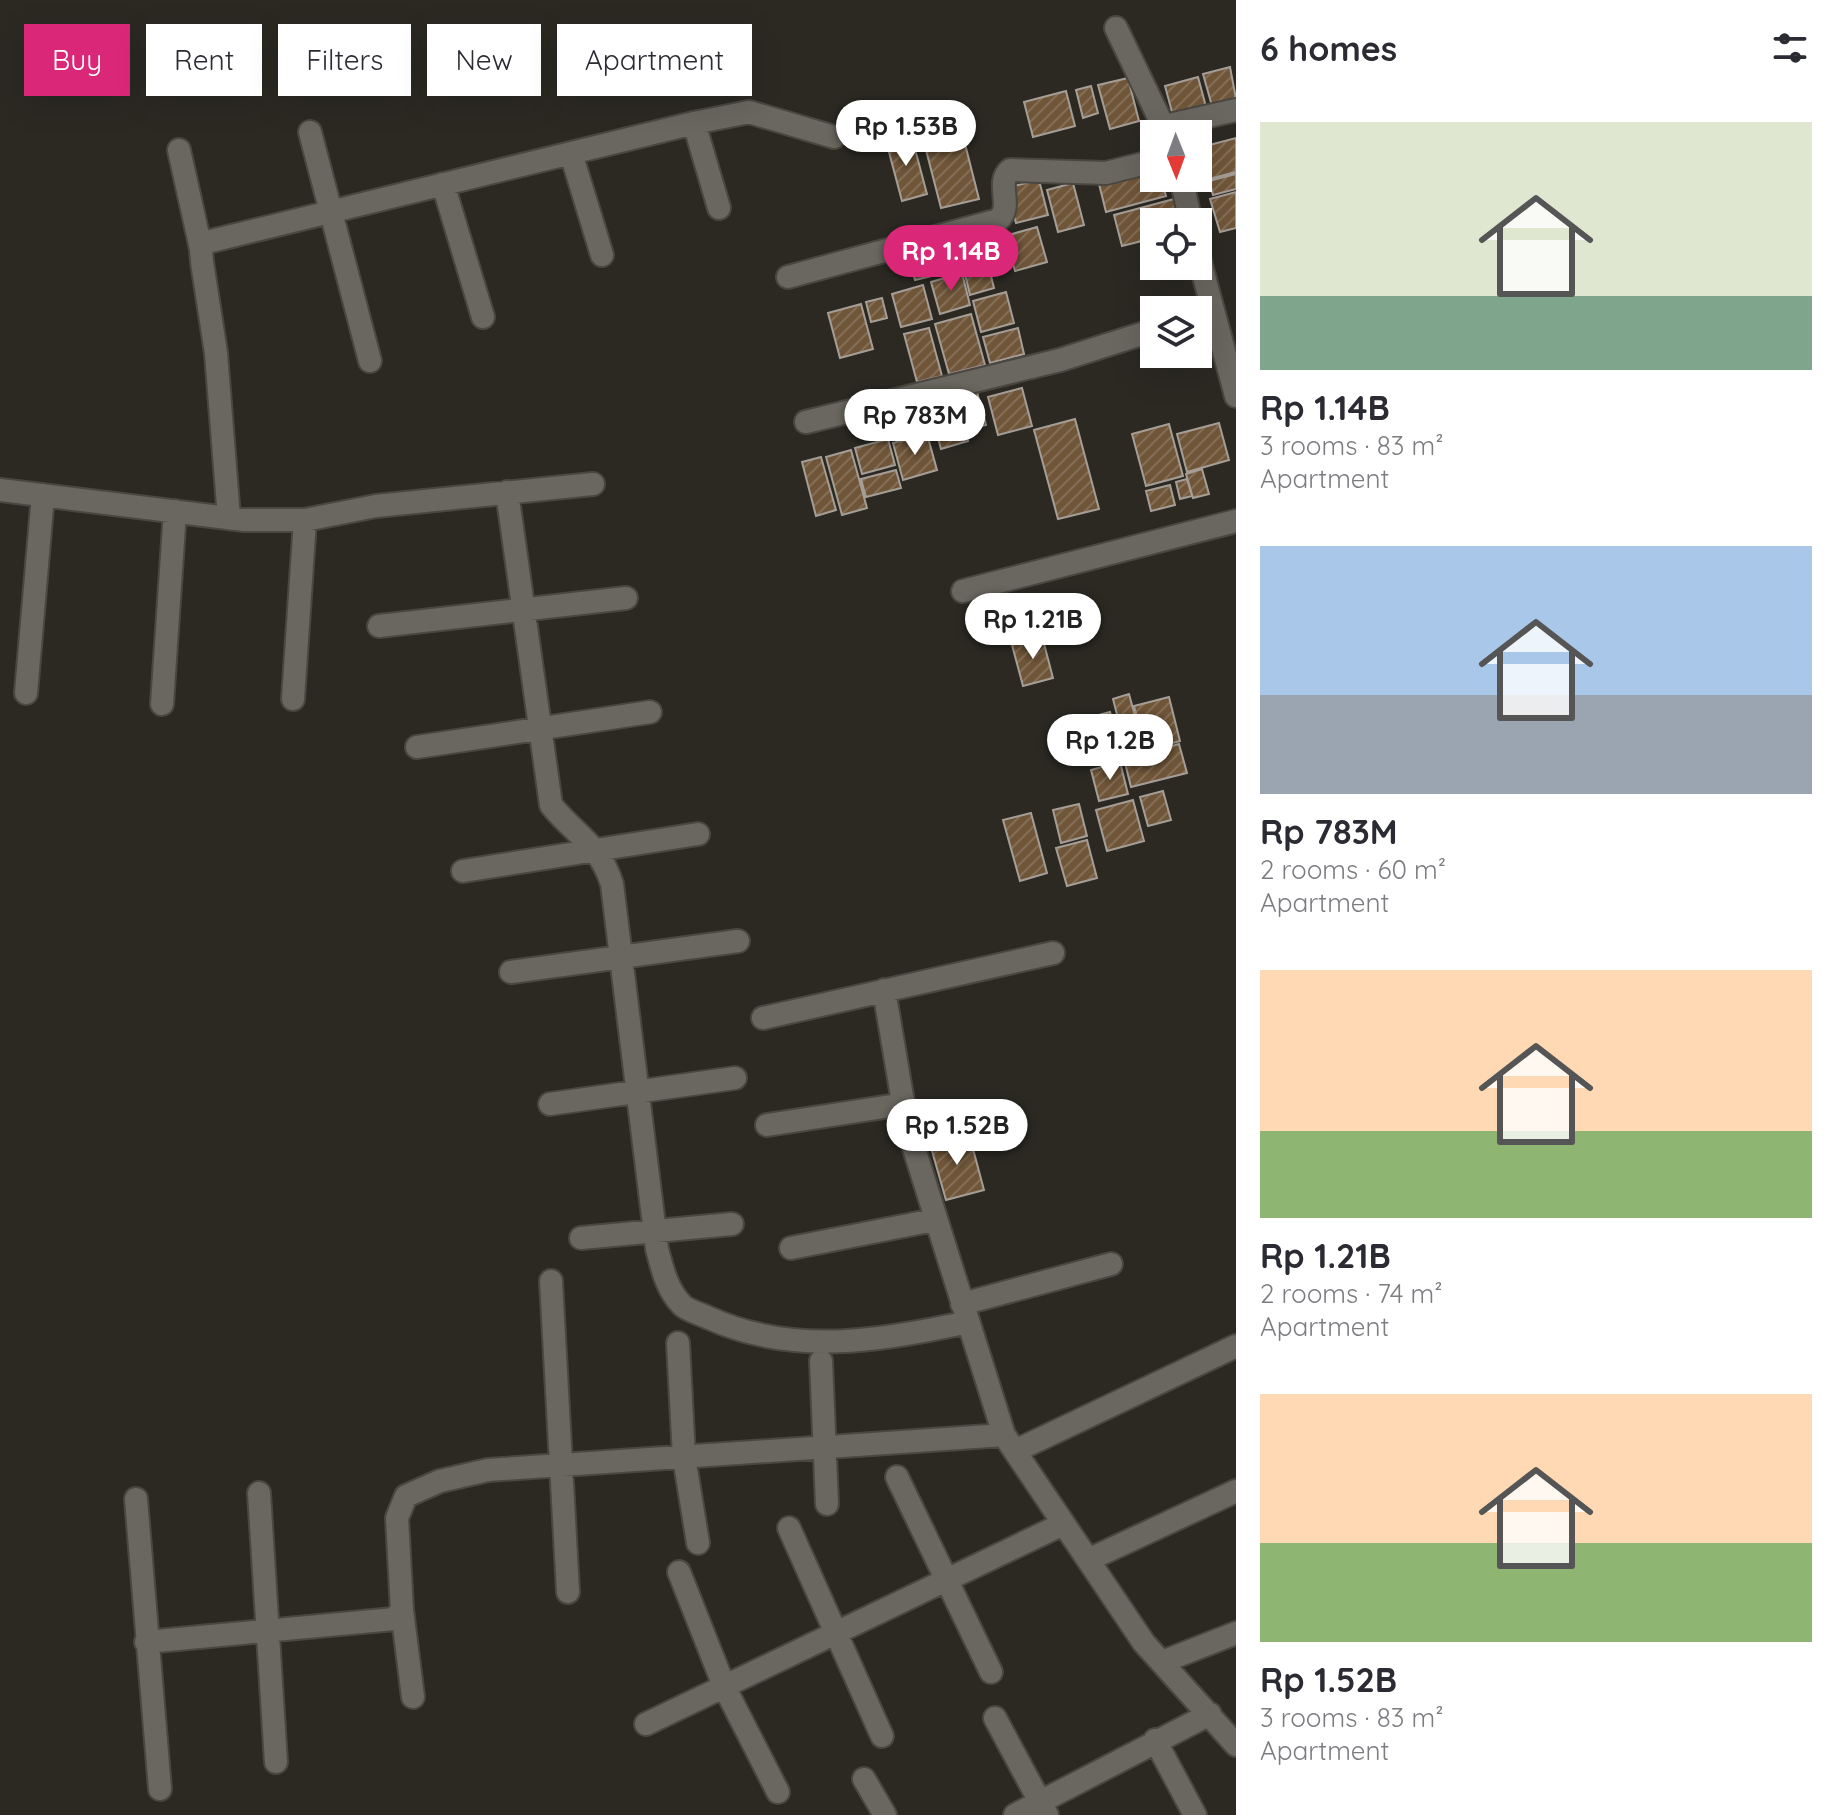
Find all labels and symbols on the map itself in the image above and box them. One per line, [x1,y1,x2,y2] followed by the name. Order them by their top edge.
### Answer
[823,100,989,168] pin: Rp 1.53B
[1140,120,1212,192] north arrow
[868,225,1034,293] pin: Rp 1.14B
[841,389,989,457] pin: Rp 783M
[950,593,1116,661] pin: Rp 1.21B
[1036,714,1184,782] pin: Rp 1.2B
[874,1099,1040,1167] pin: Rp 1.52B

